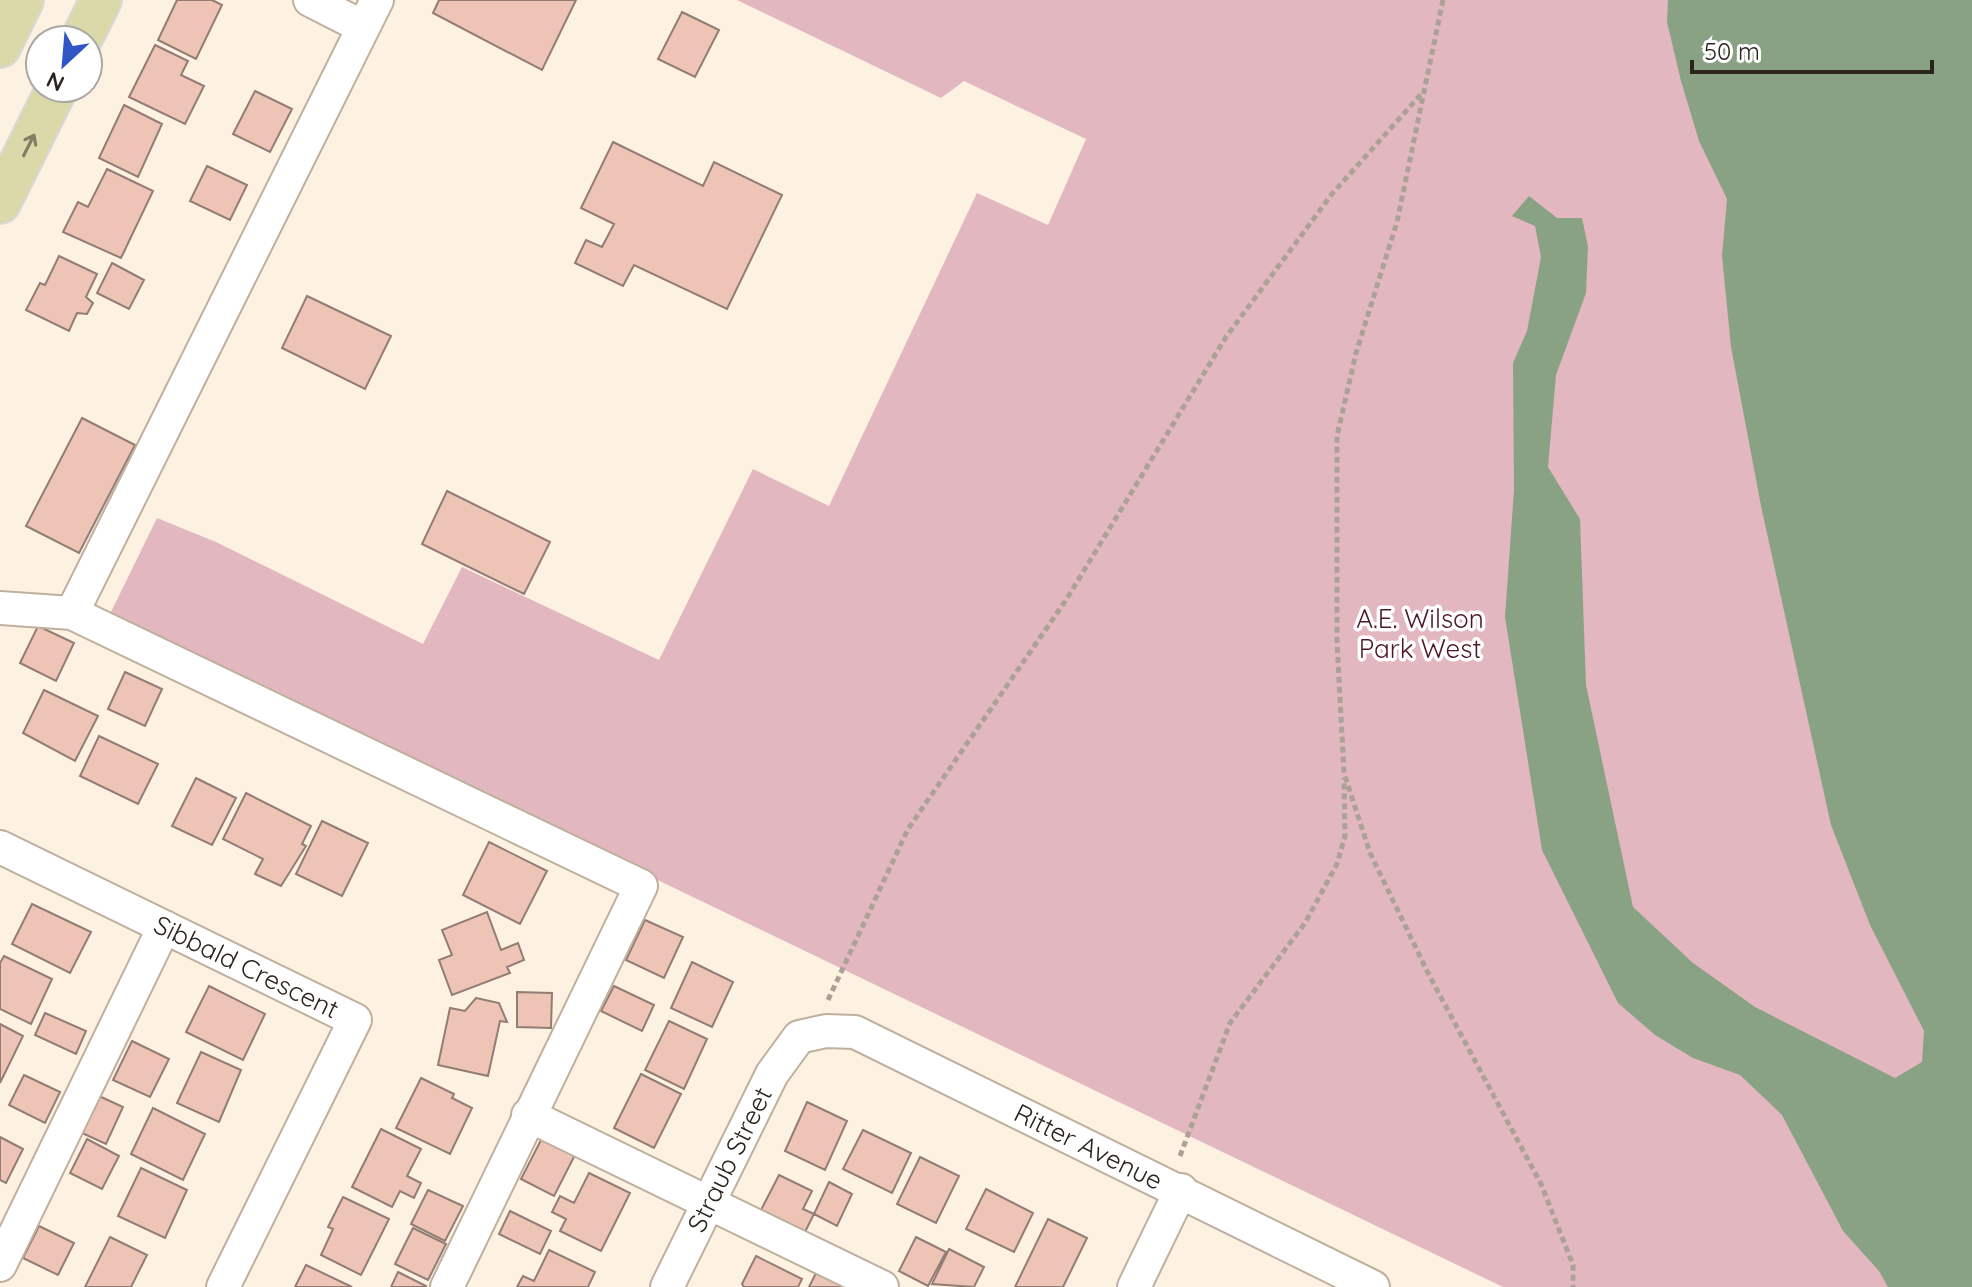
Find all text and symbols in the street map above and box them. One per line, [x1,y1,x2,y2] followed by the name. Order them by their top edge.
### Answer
[24,24,104,104] north arrow
[1692,24,1932,74] scale bar
[1704,36,1760,66] text: 50 m
[42,66,69,98] text: N
[21,134,37,158] one-way arrow
[1356,602,1484,665] park label: A.E. Wilson Park West
[149,908,344,1026] street label: Sibbald Crescent
[680,1081,779,1237] street label: Straub Street
[1009,1096,1168,1197] street label: Ritter Avenue

